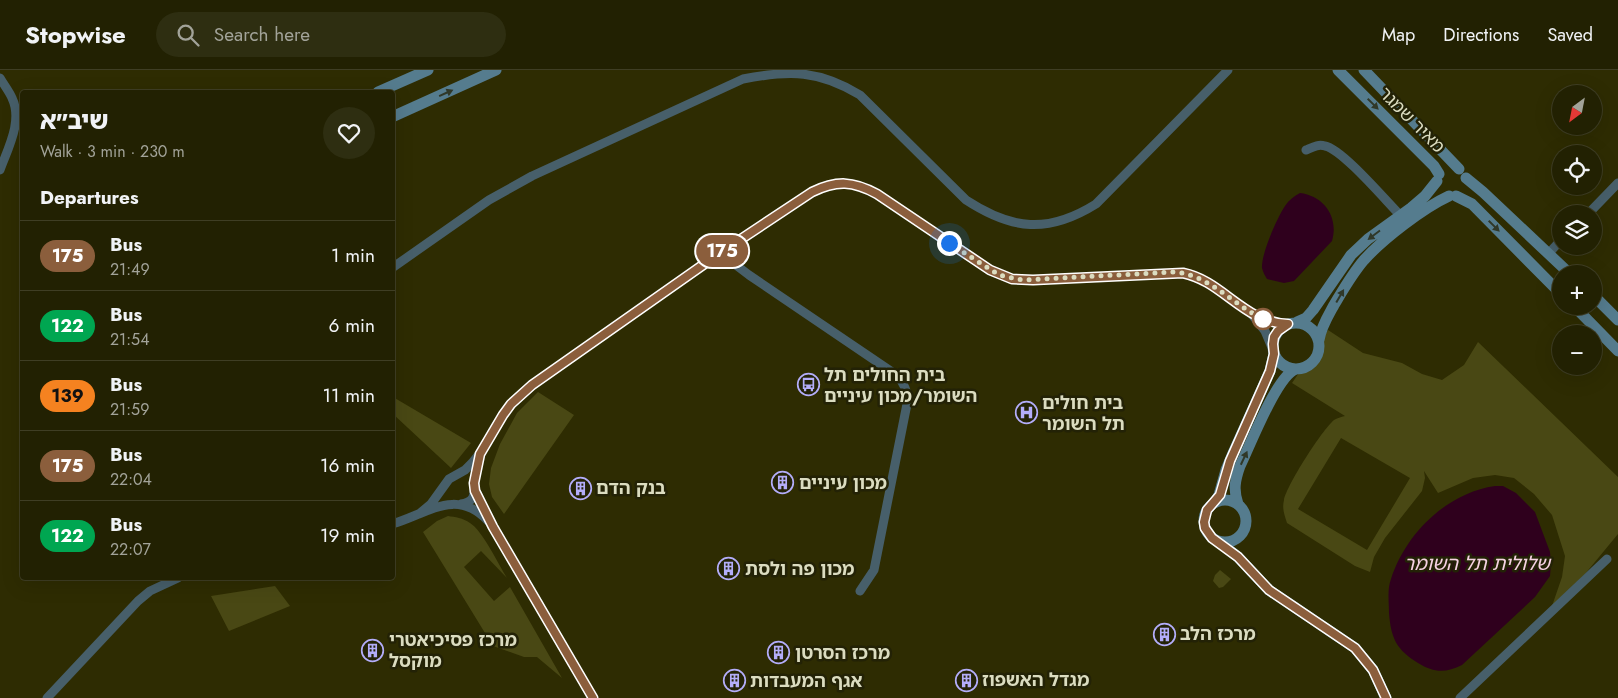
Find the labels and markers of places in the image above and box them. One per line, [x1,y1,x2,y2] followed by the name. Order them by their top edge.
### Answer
[1252,308,1274,330] unlabelled marker
[824,362,977,409] place label: בית החולים תל השומר/מכון עיניים
[796,373,820,397] bus stop icon: בית החולים תל השומר/מכון עיניים
[1042,390,1125,437] place label: בית חולים תל השומר
[1014,401,1038,425] hospital icon: בית חולים תל השומר
[799,470,887,496] place label: מכון עיניים
[771,471,795,495] building icon: מכון עיניים
[596,475,666,501] place label: בנק הדם
[568,476,592,500] building icon: בנק הדם
[745,556,855,582] place label: מכון פה ולסת
[717,557,741,581] building icon: מכון פה ולסת
[1180,621,1256,647] place label: מרכז הלב
[1152,622,1176,646] building icon: מרכז הלב
[389,627,517,674] place label: מרכז פסיכיאטרי מוקסל
[361,638,385,662] building icon: מרכז פסיכיאטרי מוקסל
[795,640,891,666] place label: מרכז הסרטן
[767,641,791,665] building icon: מרכז הסרטן
[982,667,1090,693] place label: מגדל האשפוז
[750,668,863,694] place label: אגף המעבדות
[954,668,978,692] building icon: מגדל האשפוז
[722,669,746,693] building icon: אגף המעבדות

